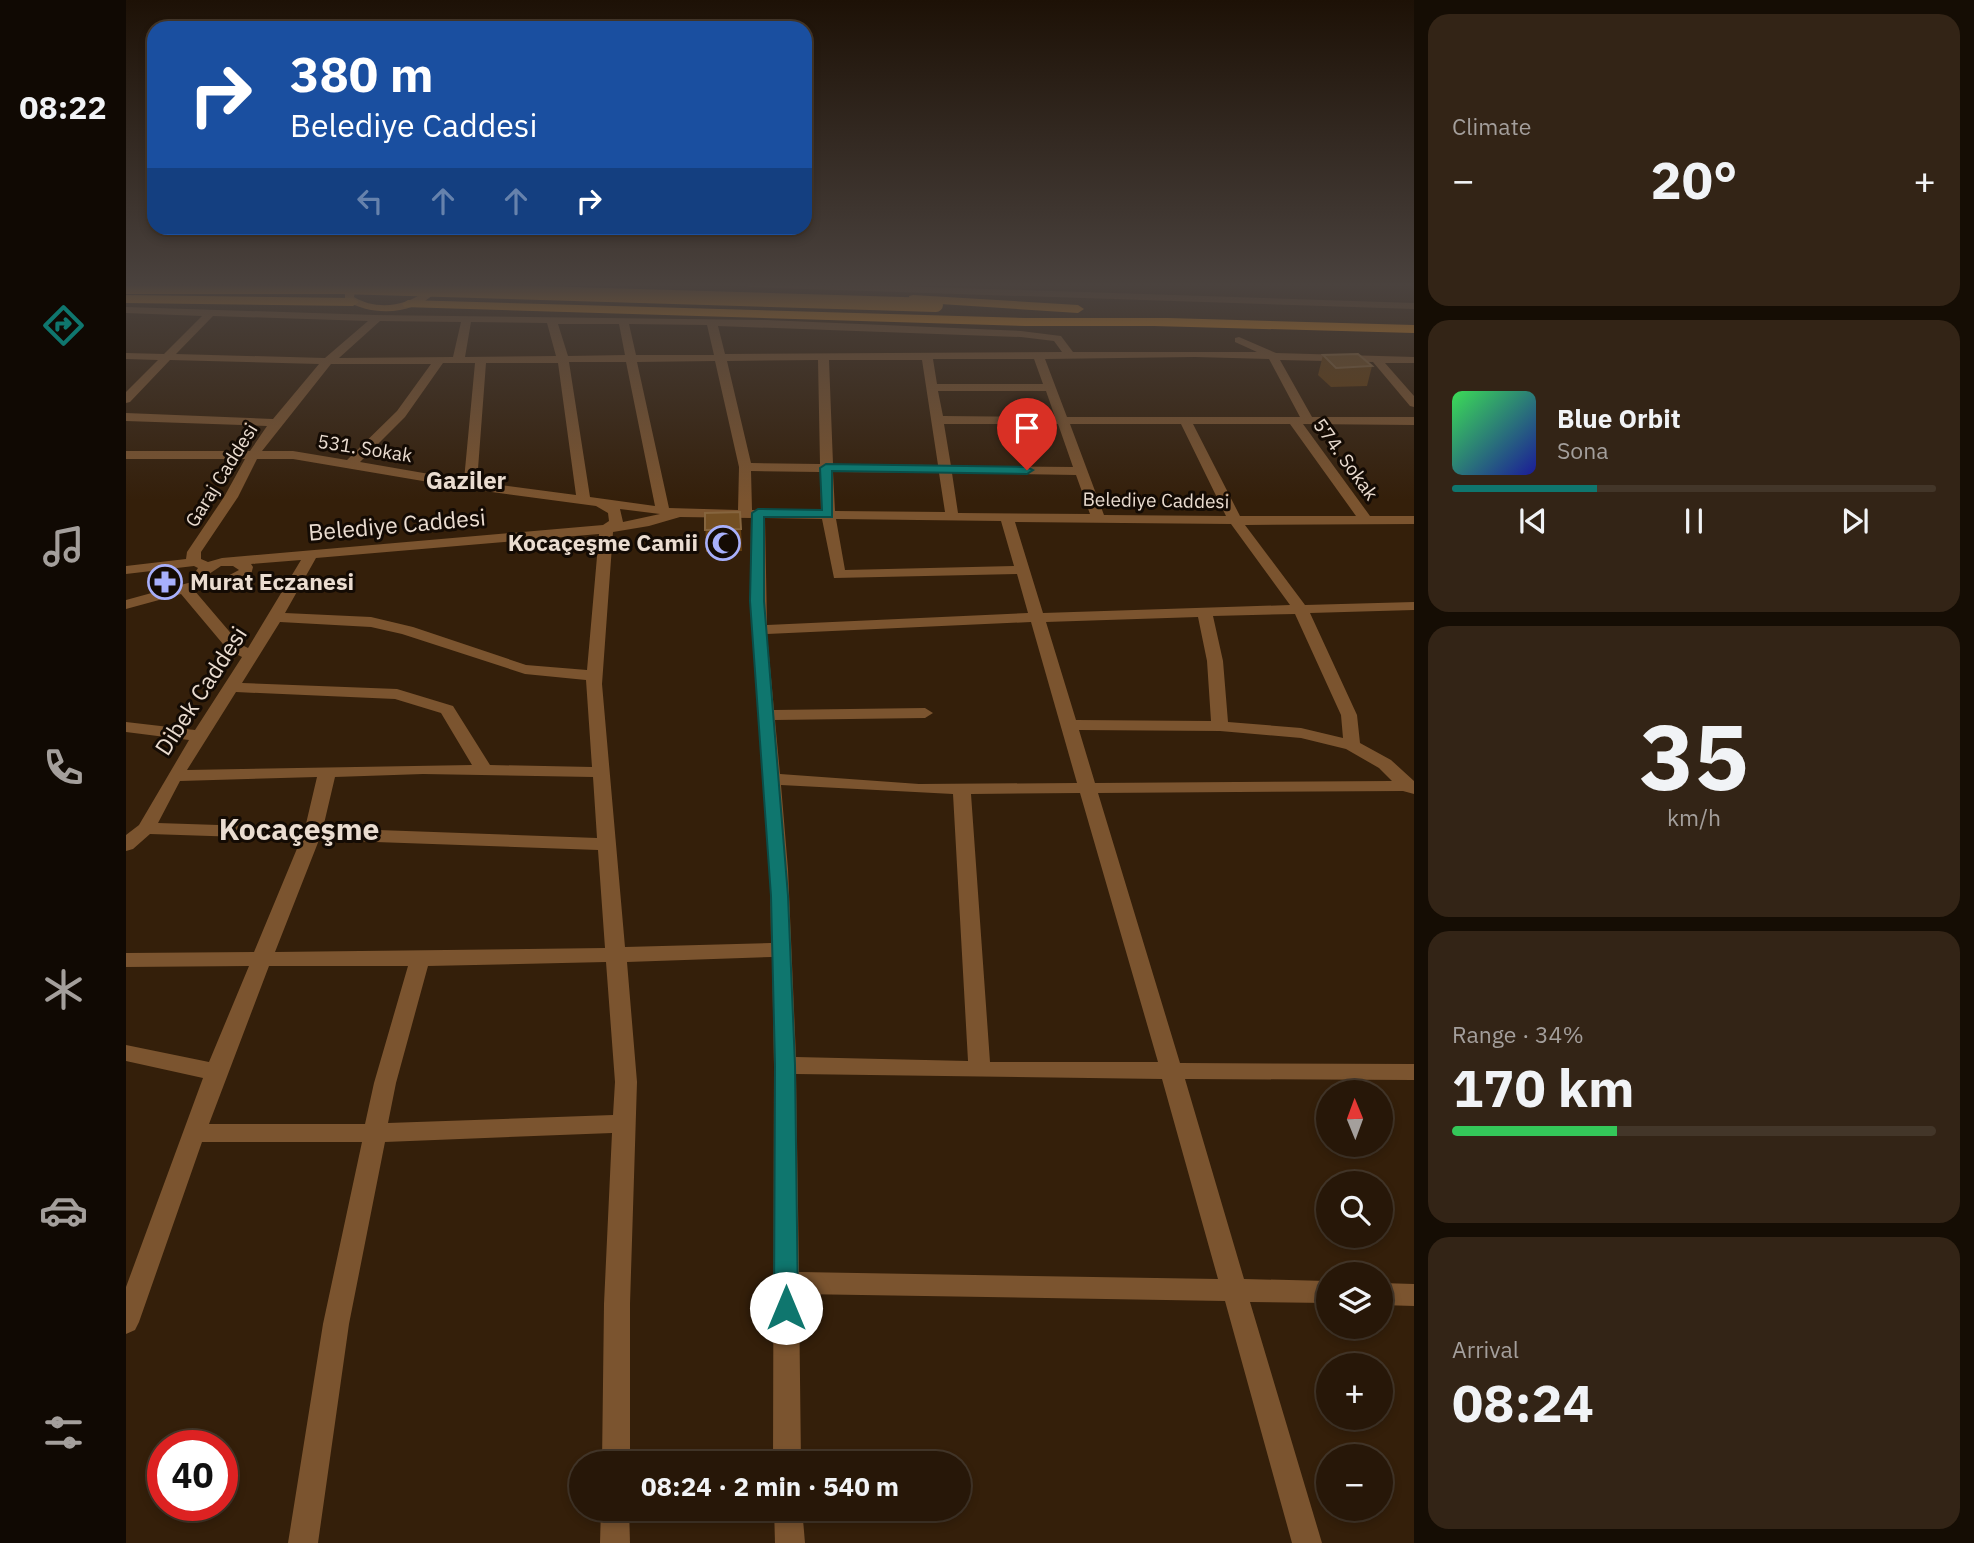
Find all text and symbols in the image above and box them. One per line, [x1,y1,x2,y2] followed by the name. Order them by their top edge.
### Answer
[290,42,434,105] text: 380 m
[175,49,266,140] icon: right
[19,86,107,128] text: 08:22
[290,104,537,146] text: Belediye Caddesi
[1452,111,1531,141] text: Climate
[1651,146,1737,213] text: 20°
[1452,155,1475,204] text: −
[1913,155,1936,204] text: +
[351,182,389,220] icon: left
[424,182,462,220] icon: ahead
[497,182,535,220] icon: ahead
[570,182,608,220] icon: right
[39,301,88,350] icon: directions
[997,398,1057,470] pin
[1557,401,1681,435] text: Blue Orbit
[1008,409,1046,447] icon: arrive
[1308,413,1384,505] street label: 574. Sokak
[180,419,262,531] street label: Garaj Caddesi
[316,429,414,467] street label: 531. Sokak
[1557,435,1609,465] text: Sona
[426,464,507,496] district label: Gaziler
[1082,487,1230,513] street label: Belediye Caddesi
[307,501,487,547] street label: Belediye Caddesi
[1514,502,1552,540] icon: previous
[1675,502,1713,540] icon: pause
[1836,502,1874,540] icon: next
[39,522,88,571] icon: music
[704,524,742,562] mosque icon: Kocaçeşme Camii
[508,527,698,557] place label: Kocaçeşme Camii
[146,563,184,601] pharmacy icon: Murat Eczanesi
[190,566,354,596] place label: Murat Eczanesi
[147,620,253,760] street label: Dibek Caddesi
[1639,697,1749,815] text: 35
[39,743,88,792] icon: phone
[1667,802,1721,832] text: km/h
[219,809,379,848] district label: Kocaçeşme
[39,965,88,1014] icon: climate
[1452,1019,1584,1049] text: Range · 34%
[1452,1054,1634,1121] text: 170 km
[1316,1080,1393,1157] north arrow
[1316,1080,1393,1521] map controls
[1316,1171,1393,1248] button: search
[39,1186,88,1235] icon: car
[1316,1262,1393,1339] button: layers
[749,1271,823,1345] position arrow
[1452,1334,1519,1364] text: Arrival
[1316,1353,1393,1430] button: +
[1452,1369,1594,1436] text: 08:24
[39,1408,88,1457] icon: filters
[147,1430,238,1521] speed limit sign: 40
[1316,1444,1393,1521] button: −
[641,1469,899,1503] text: 08:24 · 2 min · 540 m

